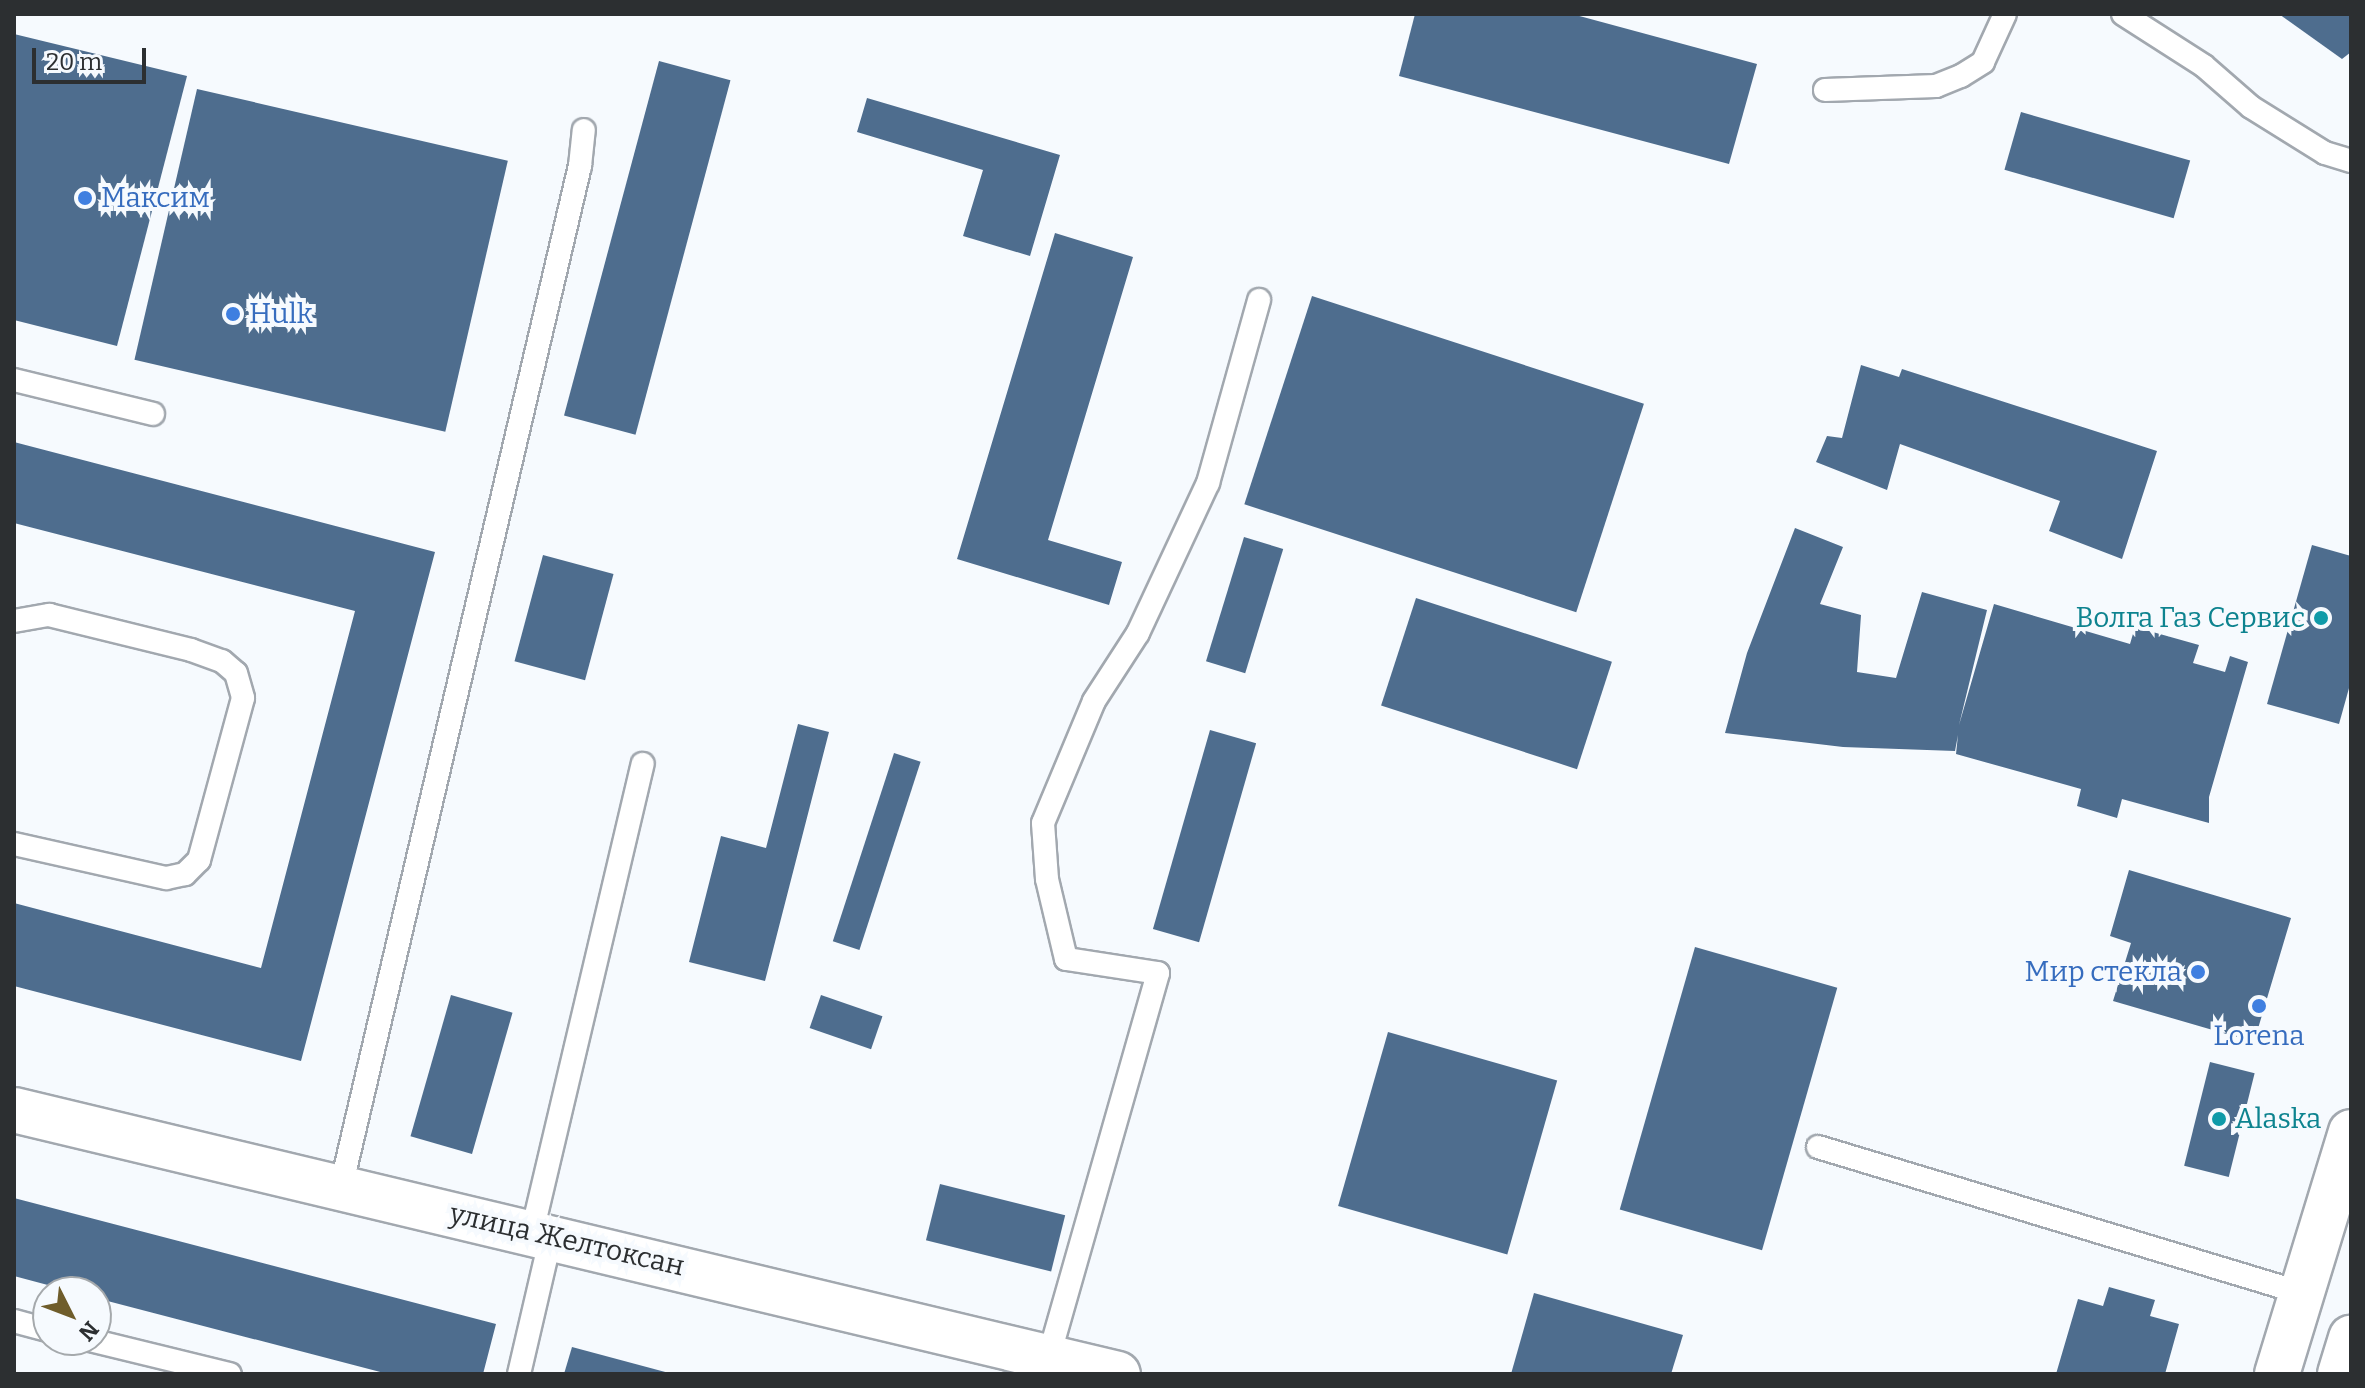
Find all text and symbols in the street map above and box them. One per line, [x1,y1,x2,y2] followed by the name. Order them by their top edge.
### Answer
[36,32,150,82] scale bar
[46,48,102,76] text: 20 m
[101,181,210,215] place label: Максим
[76,189,94,207] marker: Максим
[249,297,313,331] place label: Hulk
[224,305,242,323] marker: Hulk
[2076,601,2305,635] place label: Волга Газ Сервис
[2312,609,2330,627] marker: Волга Газ Сервис
[2025,955,2182,989] place label: Мир стекла
[2189,963,2207,981] marker: Мир стекла
[2250,997,2268,1015] marker: Lorena
[2213,1019,2305,1053] place label: Lorena
[2235,1102,2321,1136] place label: Alaska
[2210,1110,2228,1128] marker: Alaska
[446,1197,688,1283] street label: улица Желтоксан
[32,1276,112,1356] north arrow
[73,1316,104,1346] text: N

